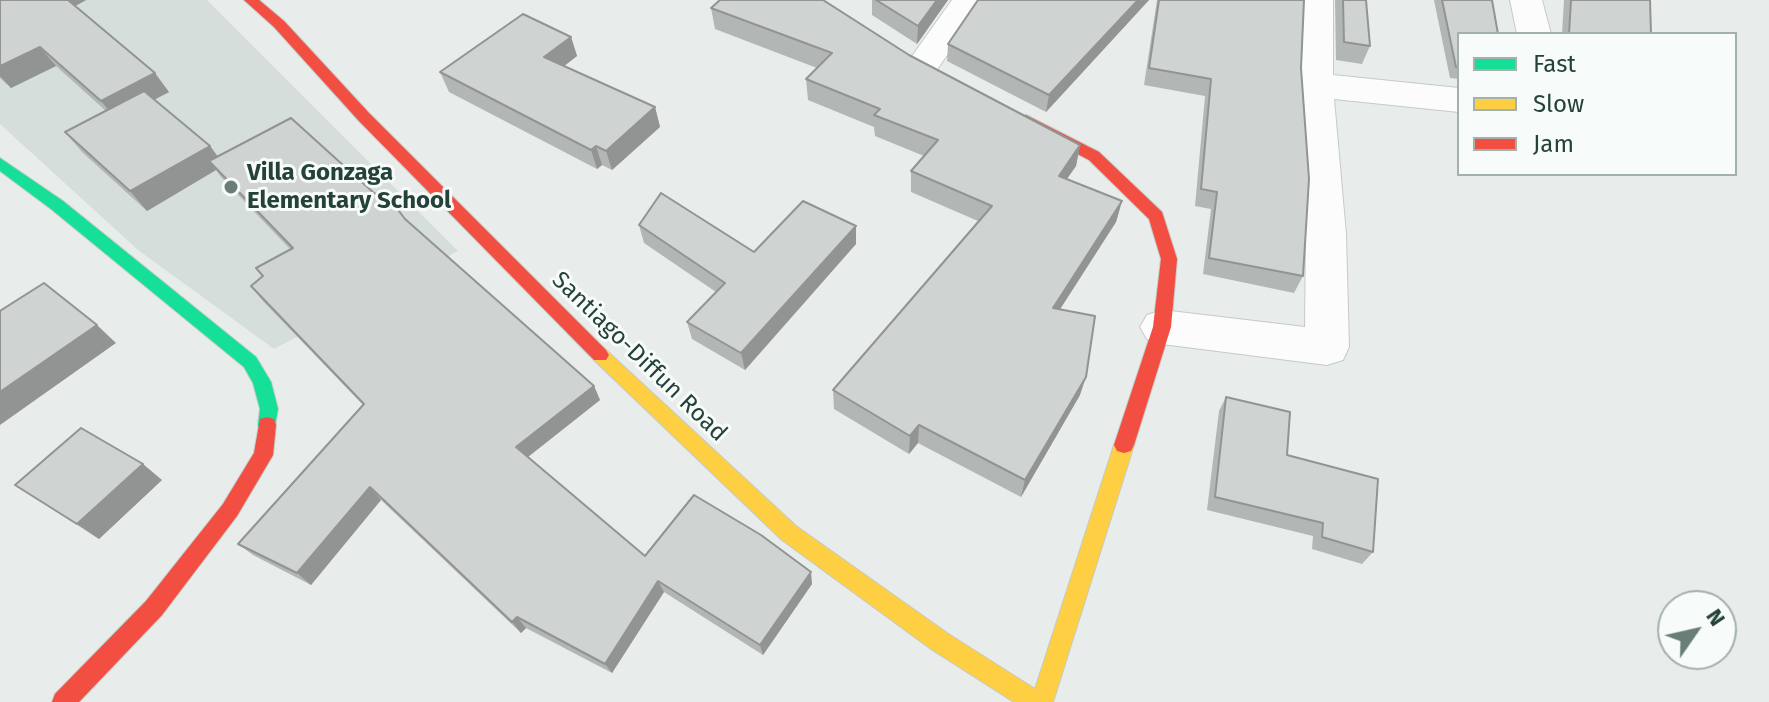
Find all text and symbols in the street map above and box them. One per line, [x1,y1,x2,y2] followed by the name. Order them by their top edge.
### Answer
[1457,32,1737,176] legend
[1533,50,1576,78] text: Fast
[1533,90,1584,118] text: Slow
[1533,130,1574,158] text: Jam
[247,159,451,215] place label: Villa Gonzaga Elementary School
[222,178,240,196] marker: Villa Gonzaga Elementary School
[545,266,733,448] street label: Santiago-Diffun Road
[1657,590,1737,670] north arrow
[1700,604,1731,631] text: N

